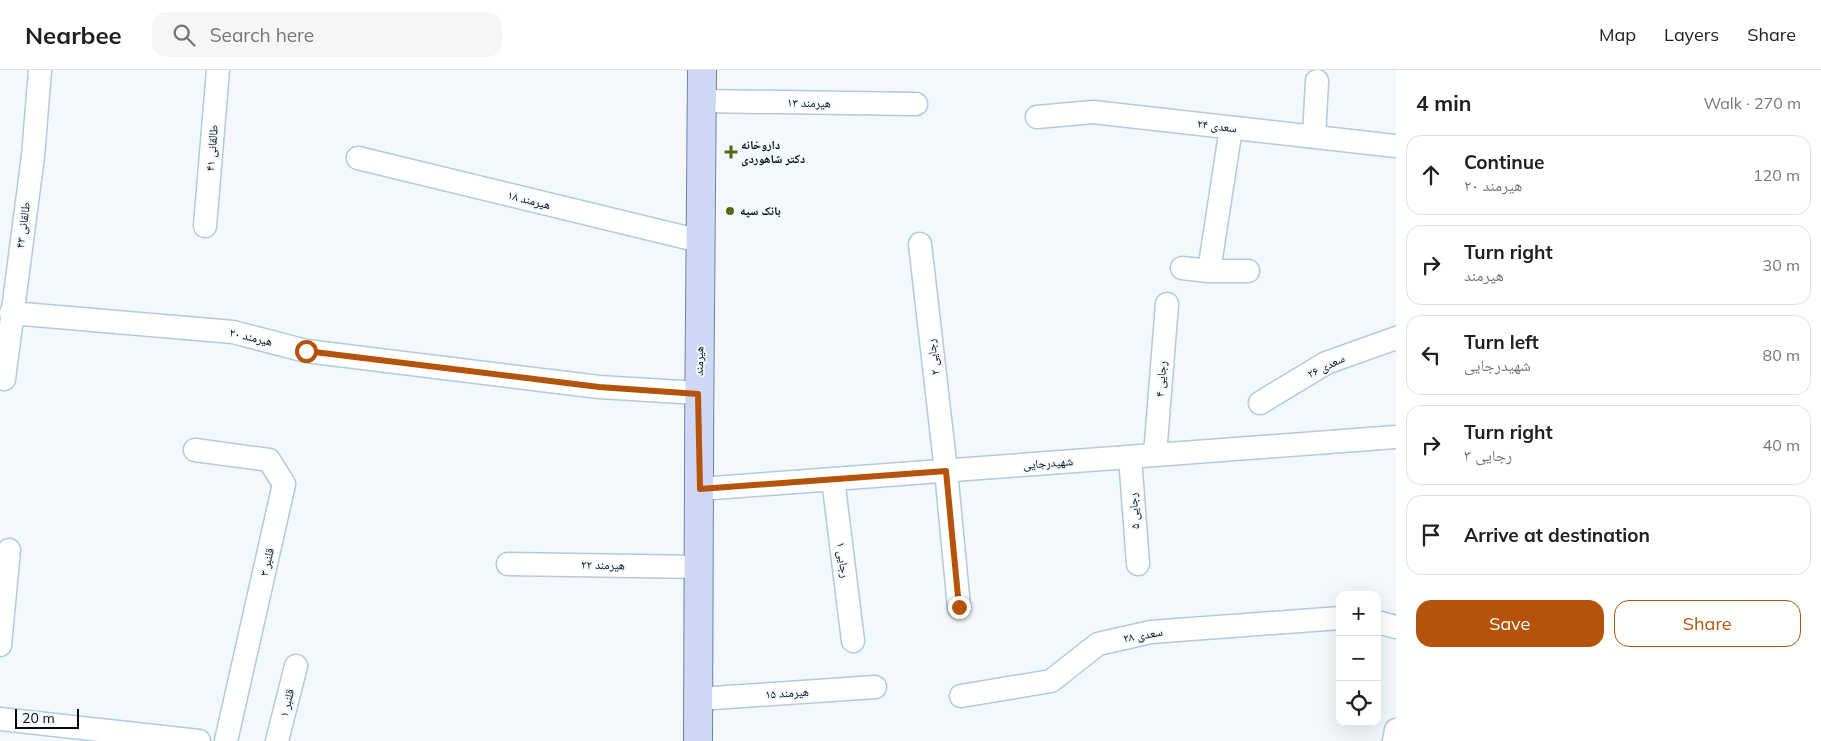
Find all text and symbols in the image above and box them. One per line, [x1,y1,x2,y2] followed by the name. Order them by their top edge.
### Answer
[152,12,502,57] search box
[25,20,122,50] text: Nearbee
[170,21,198,49] icon: search
[210,23,314,47] text: Search here
[1599,23,1636,46] text: Map
[1664,23,1719,46] text: Layers
[1747,23,1796,46] text: Share
[1416,90,1471,116] text: 4 min
[1703,93,1801,113] text: Walk · 270 m
[787,95,831,111] street label: هیرمند ۱۳
[1196,116,1238,135] street label: سعدی ۲۴
[202,124,221,172] street label: طالقانی ۴۱
[741,137,805,167] place label: داروخانه دکتر شاهوردی
[725,146,737,158] marker: داروخانه دکتر شاهوردی
[1464,150,1544,174] text: Continue
[1417,161,1445,189] icon: ahead
[1753,165,1800,185] text: 120 m
[1464,175,1522,195] text: هیرمند ۲۰
[506,187,552,212] street label: هیرمند ۱۸
[12,201,33,249] street label: طالقانی ۴۳
[740,203,781,218] place label: بانک سپه
[724,205,736,217] marker: بانک سپه
[1464,240,1553,264] text: Turn right
[1417,251,1445,279] icon: right
[1763,255,1800,275] text: 30 m
[1464,265,1504,285] text: هیرمند
[228,324,274,349] street label: هیرمند ۲۰
[1464,330,1539,354] text: Turn left
[923,338,942,376] street label: رجایی ۲
[295,340,318,363] route start
[1417,341,1445,369] icon: left
[1763,345,1800,365] text: 80 m
[691,346,706,376] street label: هیرمند
[1305,350,1347,381] street label: سعدی ۲۶
[1464,355,1531,375] text: شهیدرجایی
[1152,360,1169,398] street label: رجایی ۴
[1464,420,1553,444] text: Turn right
[1417,431,1445,459] icon: right
[1763,435,1800,455] text: 40 m
[1464,445,1512,465] text: رجایی ۳
[1022,453,1074,472] street label: شهیدرجایی
[1125,492,1142,530] street label: رجایی ۵
[1417,521,1445,549] icon: arrive
[1464,523,1650,547] text: Arrive at destination
[834,541,853,579] street label: رجایی ۱
[256,546,277,577] street label: قلنبر ۳
[581,557,625,573] street label: هیرمند ۲۲
[1336,591,1381,726] map controls
[1336,591,1381,636] button: +
[948,596,971,619] route end
[1416,600,1604,647] button: Save
[1614,600,1801,647] button: Share
[1122,624,1164,645] street label: سعدی ۲۸
[1336,636,1381,681] button: −
[1336,681,1381,726] button: locate
[765,683,809,702] street label: هیرمند ۱۵
[276,687,298,719] street label: قلنبر ۱
[15,706,79,729] scale bar
[22,709,55,727] text: 20 m

